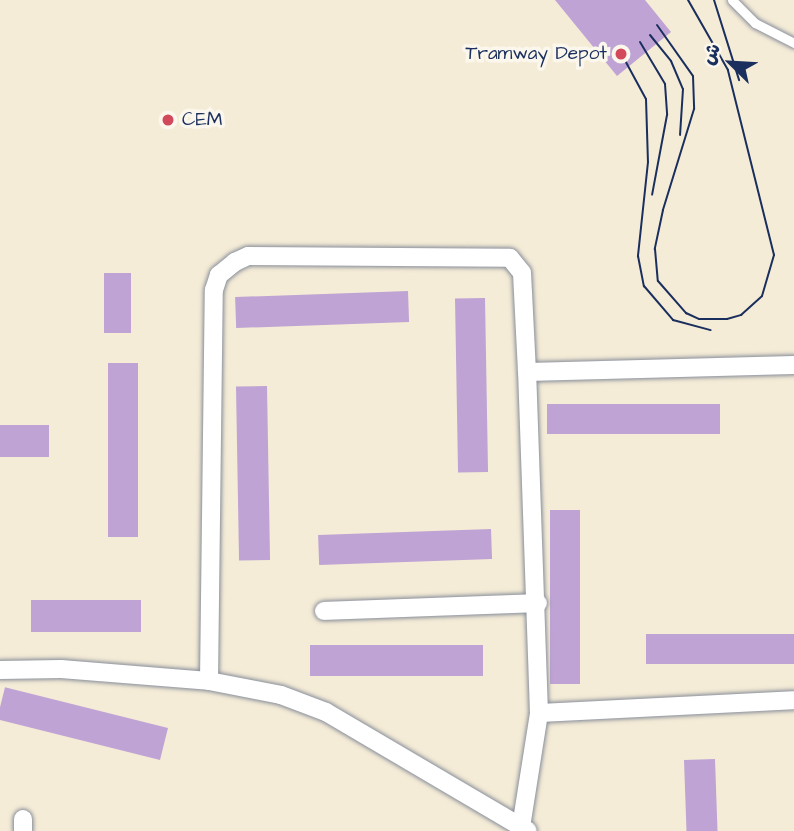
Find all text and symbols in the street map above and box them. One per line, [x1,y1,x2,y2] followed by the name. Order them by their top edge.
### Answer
[696,28,766,98] north arrow
[695,39,728,69] text: ش
[466,43,607,65] place label: Tramway Depot
[613,46,629,62] marker: Tramway Depot
[182,109,222,131] place label: CEM
[160,112,176,128] marker: CEM

